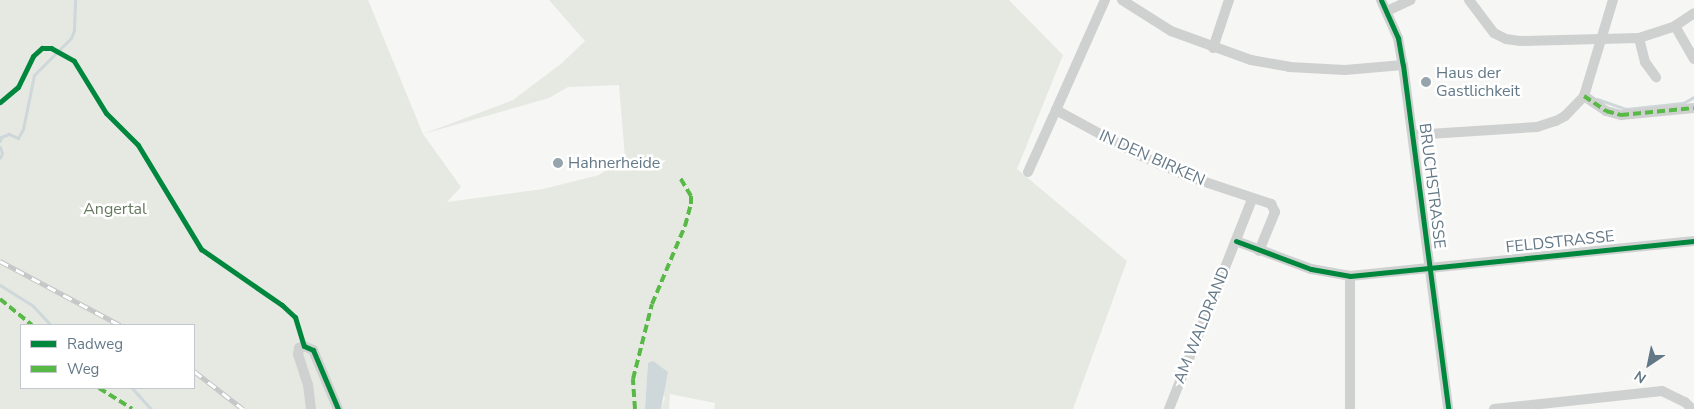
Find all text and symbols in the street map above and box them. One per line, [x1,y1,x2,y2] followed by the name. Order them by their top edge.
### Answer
[1436,63,1520,101] place label: Haus der Gastlichkeit
[1420,76,1432,88] marker: Haus der Gastlichkeit
[1415,122,1449,250] street label: BRUCHSTRASSE
[1096,126,1208,190] street label: IN DEN BIRKEN
[568,153,660,173] place label: Hahnerheide
[552,157,564,169] marker: Hahnerheide
[83,199,147,219] park label: Angertal
[1505,227,1615,257] street label: FELDSTRASSE
[1170,264,1234,386] street label: AM WALDRAND
[20,324,195,389] legend
[67,334,123,354] text: Radweg
[1624,339,1674,389] north arrow
[67,359,99,379] text: Weg
[1631,366,1650,388] text: N

